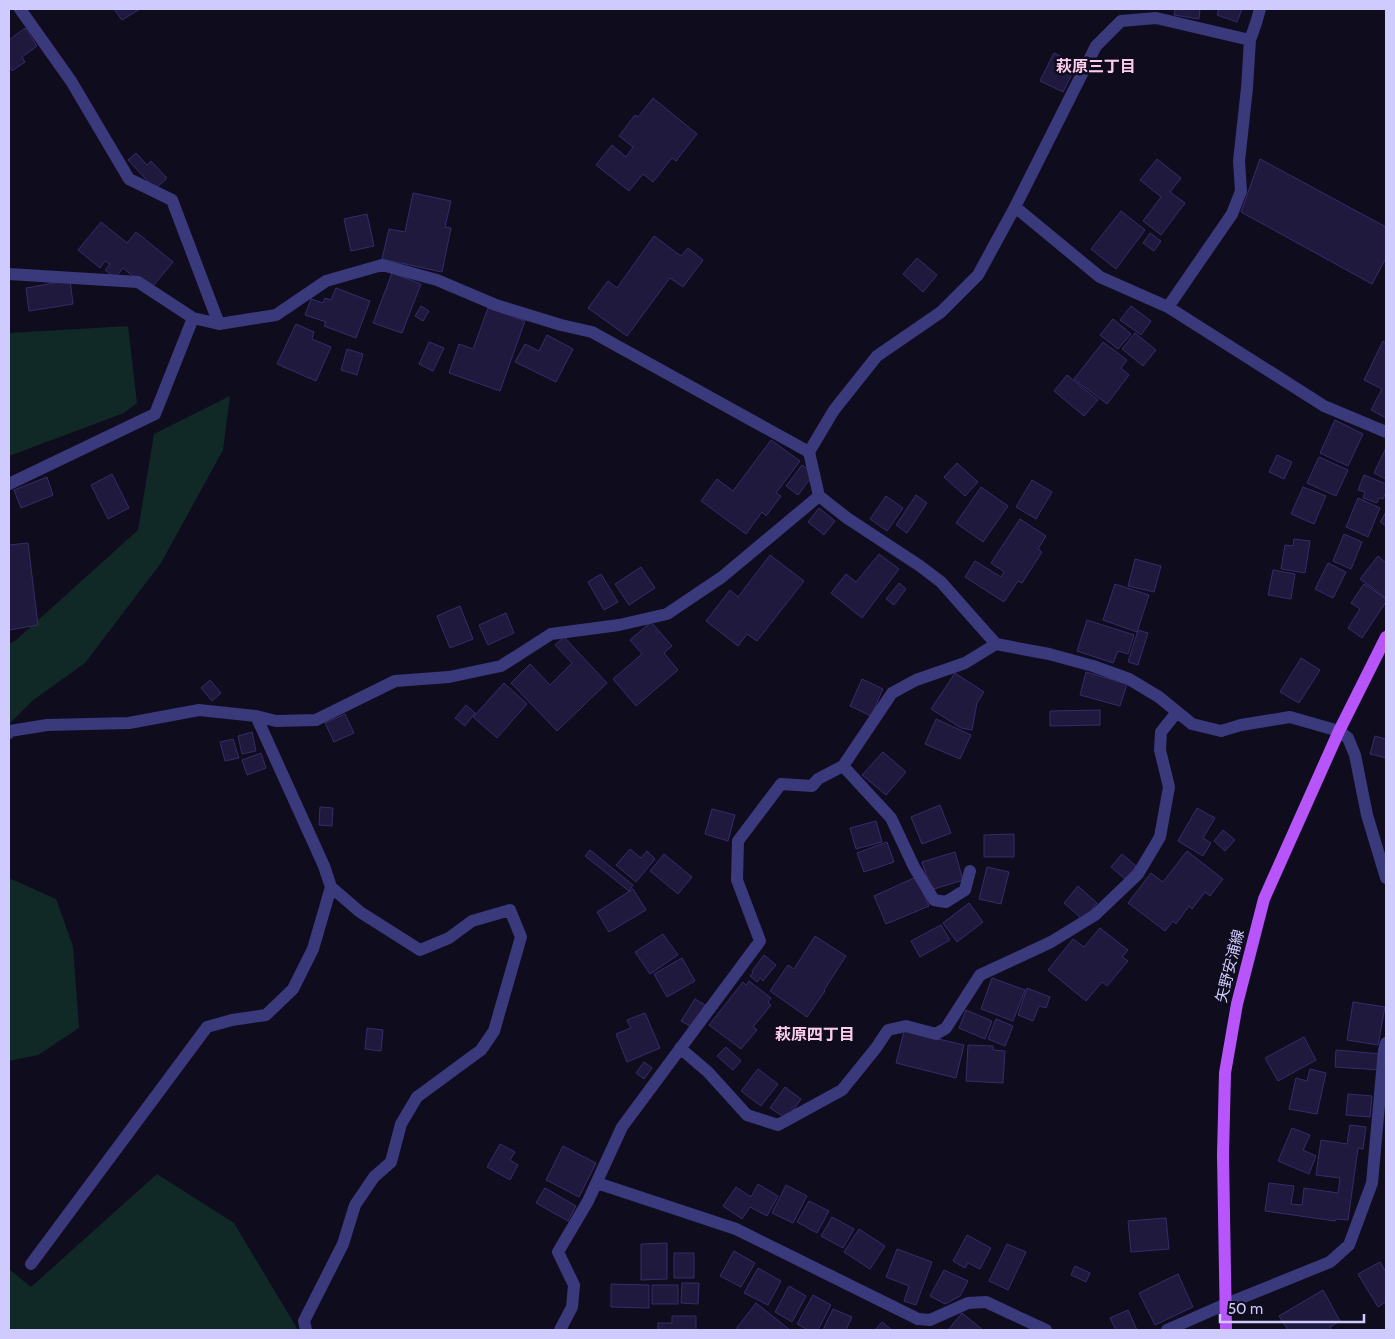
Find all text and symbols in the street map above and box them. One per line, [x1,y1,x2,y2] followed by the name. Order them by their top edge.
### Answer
[1056,57,1136,76] district label: 萩原三丁目
[1212,927,1248,1005] street label: 矢野安浦線
[775,1025,855,1044] district label: 萩原四丁目
[1220,1292,1364,1324] scale bar
[1228,1300,1263,1318] text: 50 m

